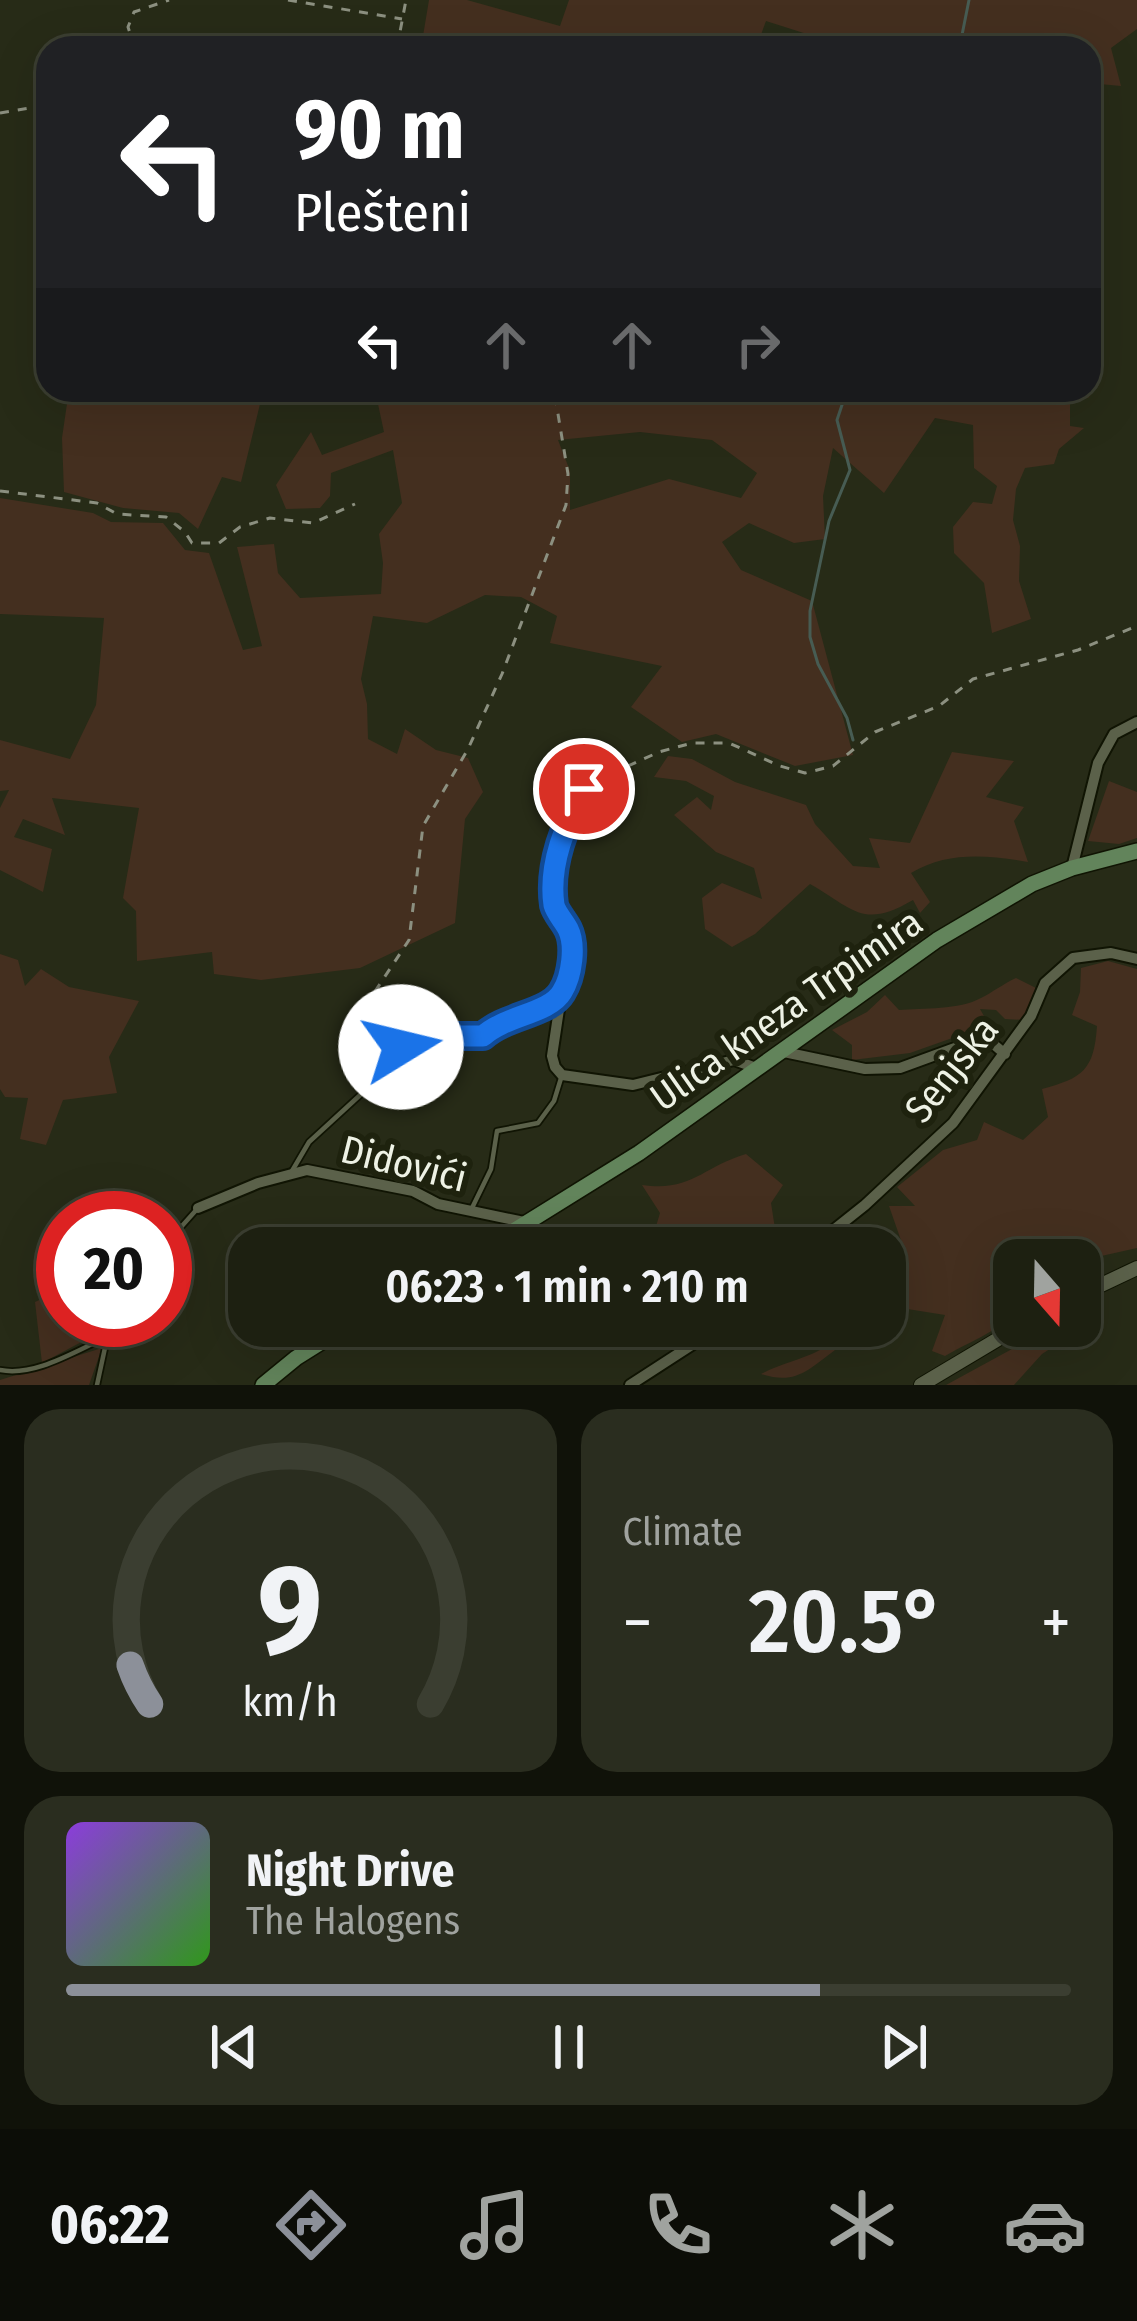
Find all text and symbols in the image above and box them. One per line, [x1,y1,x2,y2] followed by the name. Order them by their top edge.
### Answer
[294,79,465,180] text: 90 m
[96,84,252,240] icon: left
[294,181,471,245] text: Plešteni
[347,312,413,378] icon: left
[473,312,539,378] icon: ahead
[599,312,665,378] icon: ahead
[725,312,791,378] icon: right
[533,738,635,840] pin
[551,756,617,822] icon: arrive
[642,899,931,1121] street label: Ulica kneza Trpimira
[338,984,464,1110] position arrow
[895,1008,1008,1132] street label: Senjska
[336,1126,471,1202] street label: Didovići
[36,1191,192,1347] speed limit sign: 20
[993,1239,1101,1347] north arrow
[993,1239,1101,1347] map controls
[385,1260,749,1314] text: 06:23 · 1 min · 210 m
[623,1509,743,1555] text: Climate
[258,1536,323,1686] text: 9
[749,1568,945,1676] text: 20.5°
[623,1583,652,1662] text: −
[1041,1583,1071,1662] text: +
[242,1675,338,1726] text: km/h
[246,1844,454,1898] text: Night Drive
[246,1898,460,1944] text: The Halogens
[201,2014,267,2080] icon: previous
[536,2014,602,2080] icon: pause
[871,2014,937,2080] icon: next
[269,2183,353,2267] icon: directions
[453,2183,537,2267] icon: music
[636,2183,720,2267] icon: phone
[820,2183,904,2267] icon: climate
[1003,2183,1087,2267] icon: car
[50,2193,170,2257] text: 06:22

